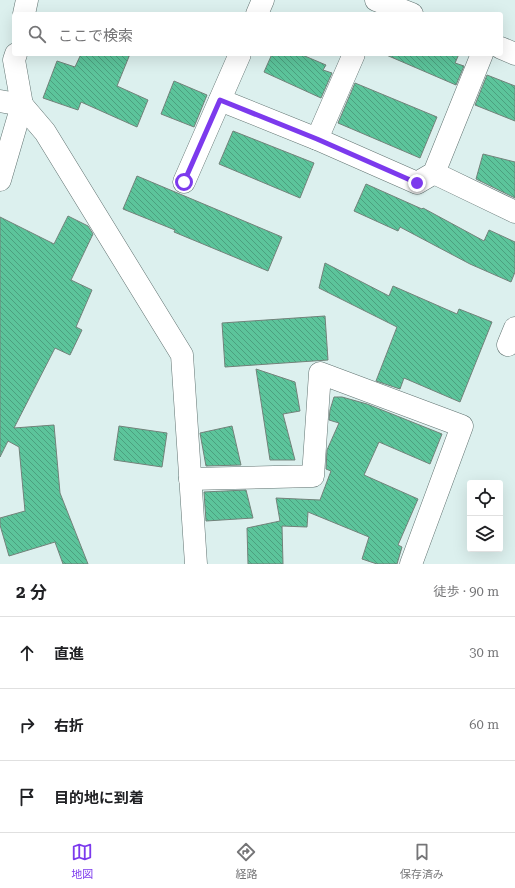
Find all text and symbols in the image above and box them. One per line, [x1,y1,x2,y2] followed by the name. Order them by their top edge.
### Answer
[12,12,503,56] search box
[26,23,48,45] icon: search
[58,27,133,45] text: ここで検索
[175,173,193,191] route start
[408,174,426,192] route end
[467,480,503,552] map controls
[467,480,503,516] button: locate
[467,516,503,552] button: layers
[16,582,47,602] text: 2 分
[433,584,499,599] text: 徒歩 · 90 m
[16,642,38,664] icon: ahead
[54,645,84,663] text: 直進
[469,645,499,660] text: 30 m
[16,714,38,736] icon: right
[54,717,84,735] text: 右折
[469,717,499,732] text: 60 m
[16,786,38,808] icon: arrive
[54,789,144,807] text: 目的地に到着
[71,841,93,881] tab: 地図
[235,841,257,881] tab: 経路
[400,841,444,881] tab: 保存済み

